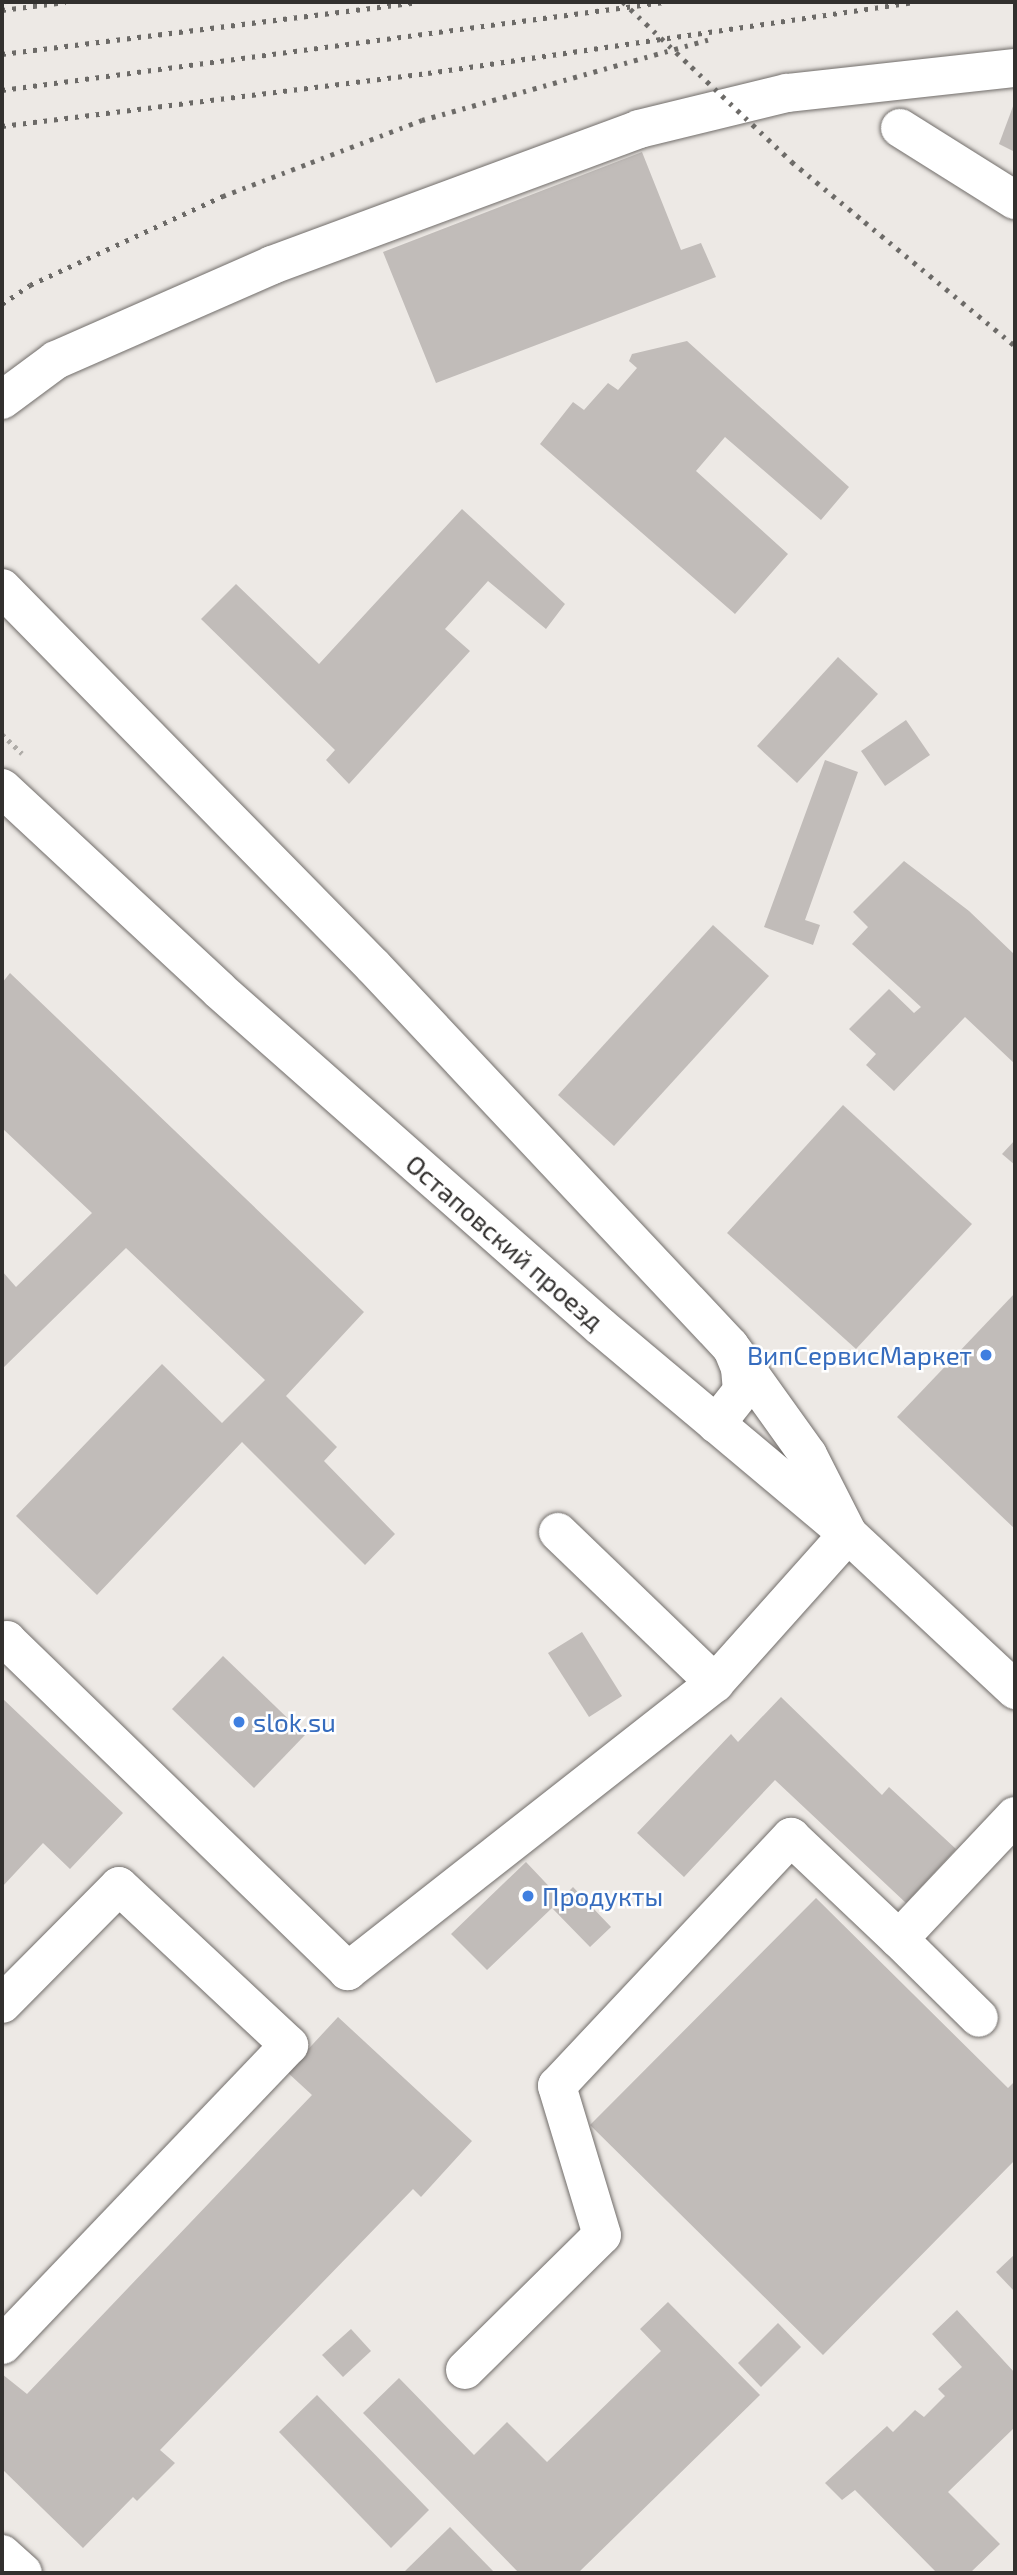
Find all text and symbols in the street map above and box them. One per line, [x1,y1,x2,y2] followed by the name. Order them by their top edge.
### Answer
[400,1148,610,1336] street label: Остаповский проезд
[747,1339,972,1371] place label: ВипСервисМаркет
[978,1347,994,1363] marker: ВипСервисМаркет
[253,1706,336,1738] place label: slok.su
[231,1714,247,1730] marker: slok.su
[542,1880,663,1912] place label: Продукты
[520,1888,536,1904] marker: Продукты

